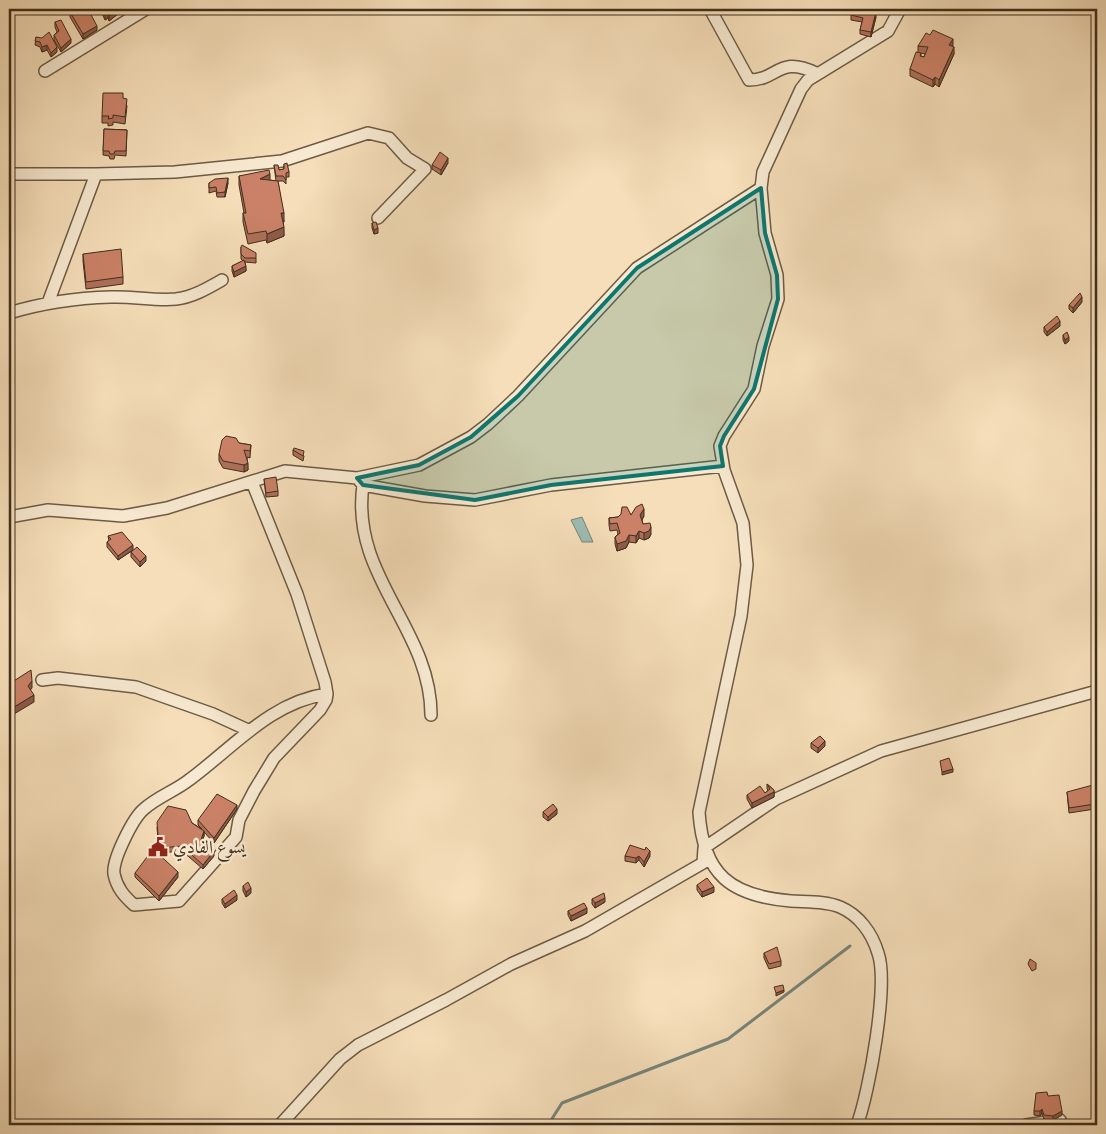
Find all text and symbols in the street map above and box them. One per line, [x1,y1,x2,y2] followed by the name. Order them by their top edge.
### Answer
[147,836,169,858] public building icon: يسوع الفادي
[173,837,247,862] place label: يسوع الفادي

